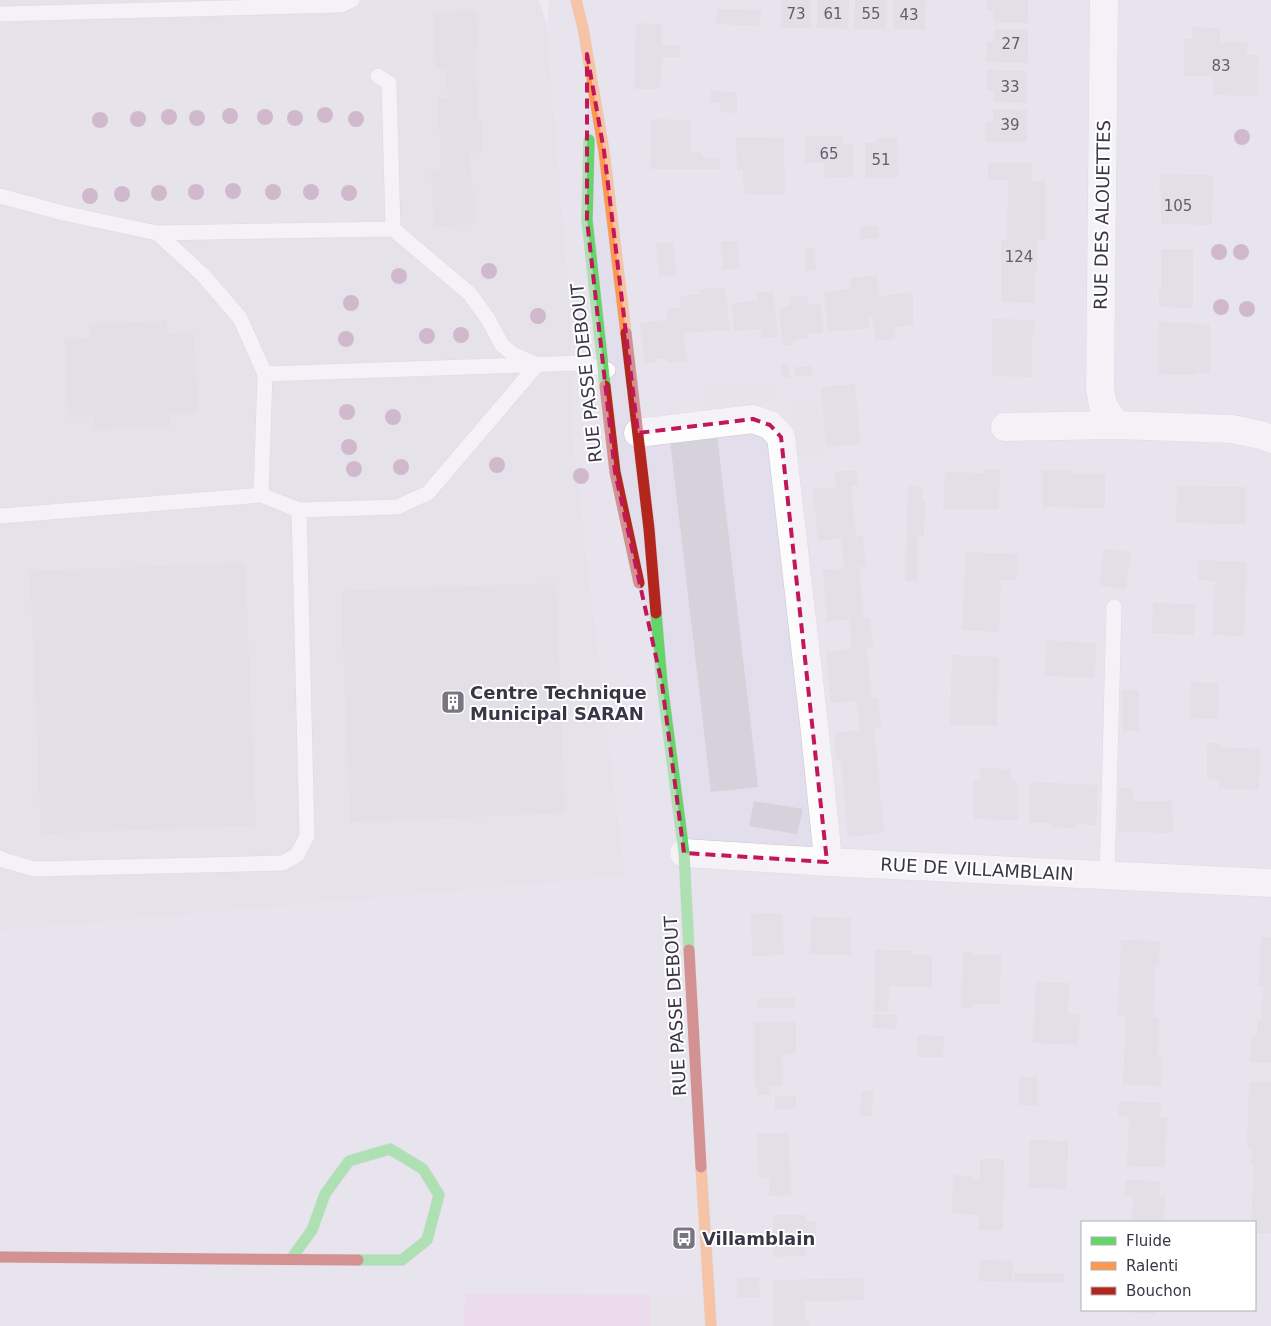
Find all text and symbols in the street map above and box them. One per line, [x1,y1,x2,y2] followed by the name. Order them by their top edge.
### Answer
[786,5,806,23] house number: 73
[823,5,843,23] house number: 61
[861,5,881,23] house number: 55
[899,6,919,24] house number: 43
[1001,35,1021,53] house number: 27
[1211,57,1231,75] house number: 83
[1000,78,1020,96] house number: 33
[1000,116,1020,134] house number: 39
[1090,120,1114,310] street label: RUE DES ALOUETTES
[819,145,839,163] house number: 65
[871,151,891,169] house number: 51
[1164,197,1192,215] house number: 105
[1005,248,1033,266] house number: 124
[566,281,606,464] street label: RUE PASSE DEBOUT
[470,682,647,724] place label: Centre Technique Municipal SARAN
[440,689,466,715] building icon: Centre Technique Municipal SARAN
[880,853,1074,885] street label: RUE DE VILLAMBLAIN
[660,914,690,1097] street label: RUE PASSE DEBOUT
[1081,1221,1256,1311] legend
[671,1225,697,1251] bus stop icon: Villamblain
[702,1228,815,1249] place label: Villamblain
[1126,1232,1171,1250] text: Fluide
[1126,1257,1178,1275] text: Ralenti
[1126,1282,1191,1300] text: Bouchon

